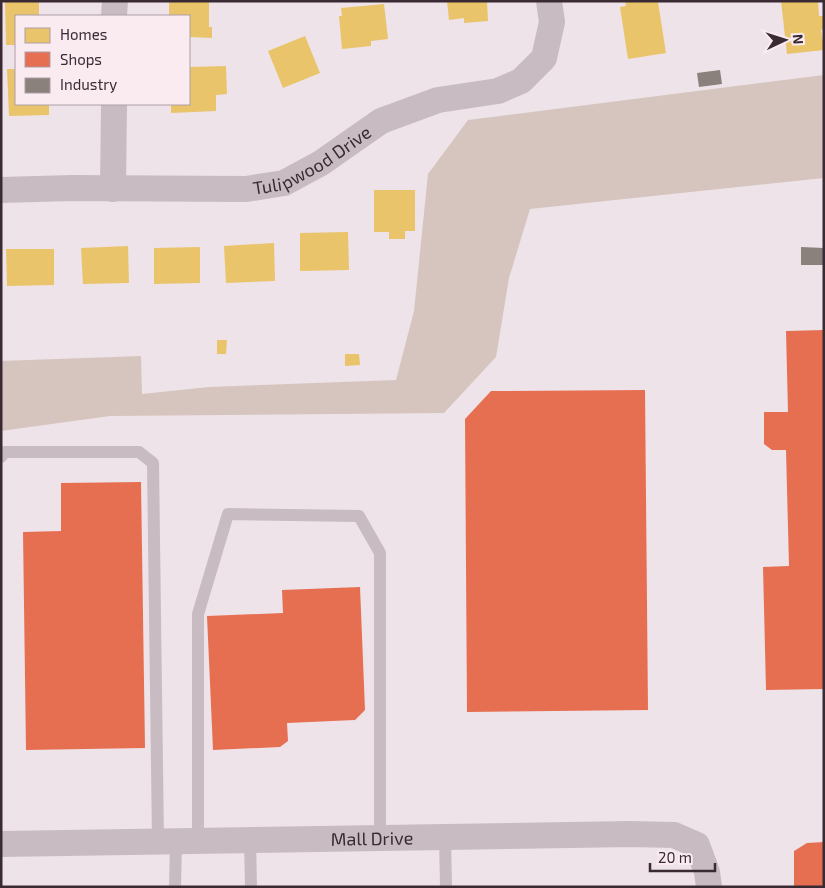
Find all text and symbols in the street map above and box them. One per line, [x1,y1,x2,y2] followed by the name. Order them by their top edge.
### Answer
[15,15,190,105] legend
[760,15,810,65] north arrow
[60,25,107,43] text: Homes
[790,33,807,45] text: N
[60,50,102,68] text: Shops
[60,75,117,93] text: Industry
[251,121,375,199] street label: Tulipwood Drive
[330,826,413,850] street label: Mall Drive
[650,840,715,872] scale bar
[658,848,692,866] text: 20 m

